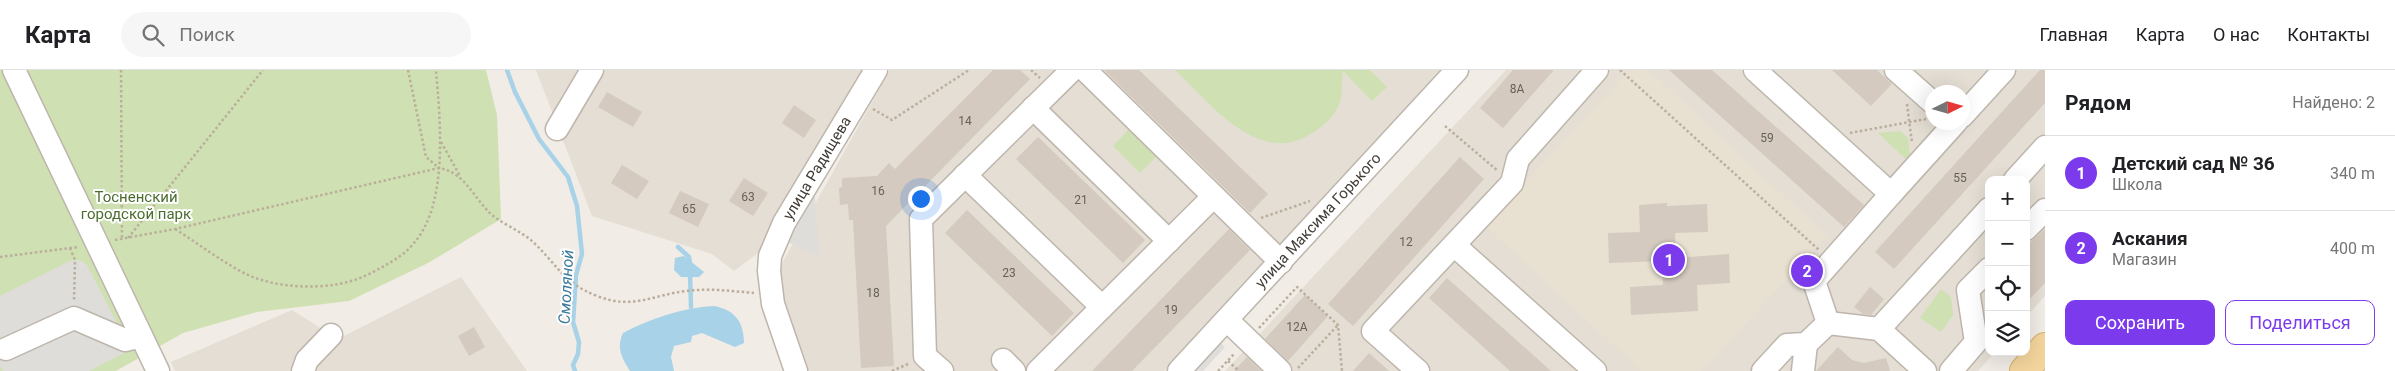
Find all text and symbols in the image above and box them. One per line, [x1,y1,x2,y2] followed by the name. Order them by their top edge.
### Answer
[121,12,471,57] search box
[25,21,91,49] text: Карта
[139,21,167,49] icon: search
[179,23,235,46] text: Поиск
[2039,24,2108,45] text: Главная
[2136,24,2185,45] text: Карта
[2213,24,2259,45] text: О нас
[2287,24,2370,45] text: Контакты
[1510,82,1524,96] house number: 8А
[1925,85,1970,130] north arrow
[2065,91,2131,115] text: Рядом
[2292,93,2375,112] text: Найдено: 2
[779,113,855,223] street label: улица Радищева
[958,114,972,128] house number: 14
[1760,131,1774,145] house number: 59
[1251,149,1385,292] street label: улица Максима Горького
[2112,152,2275,175] text: Детский сад № 36
[2076,164,2086,183] text: 1
[2330,164,2375,183] text: 340 m
[1953,171,1967,185] house number: 55
[2112,175,2163,194] text: Школа
[1985,176,2030,356] map controls
[1985,176,2030,221] button: +
[871,184,885,198] house number: 16
[908,186,934,212] your location
[81,188,191,223] park label: Тосненский городской парк
[741,190,755,204] house number: 63
[1074,193,1088,207] house number: 21
[682,202,696,216] house number: 65
[1985,221,2030,266] button: −
[2112,227,2188,250] text: Аскания
[1399,235,1413,249] house number: 12
[2076,239,2086,258] text: 2
[2330,239,2375,258] text: 400 m
[1653,241,1685,279] pin: 1
[555,249,577,325] water label: Смоляной
[2112,250,2177,269] text: Магазин
[1791,252,1823,290] pin: 2
[1002,266,1016,280] house number: 23
[1985,266,2030,311] button: locate
[866,286,880,300] house number: 18
[2065,300,2215,345] button: Сохранить
[2225,300,2375,345] button: Поделиться
[1164,303,1178,317] house number: 19
[1985,311,2030,356] button: layers
[1286,320,1308,334] house number: 12А

